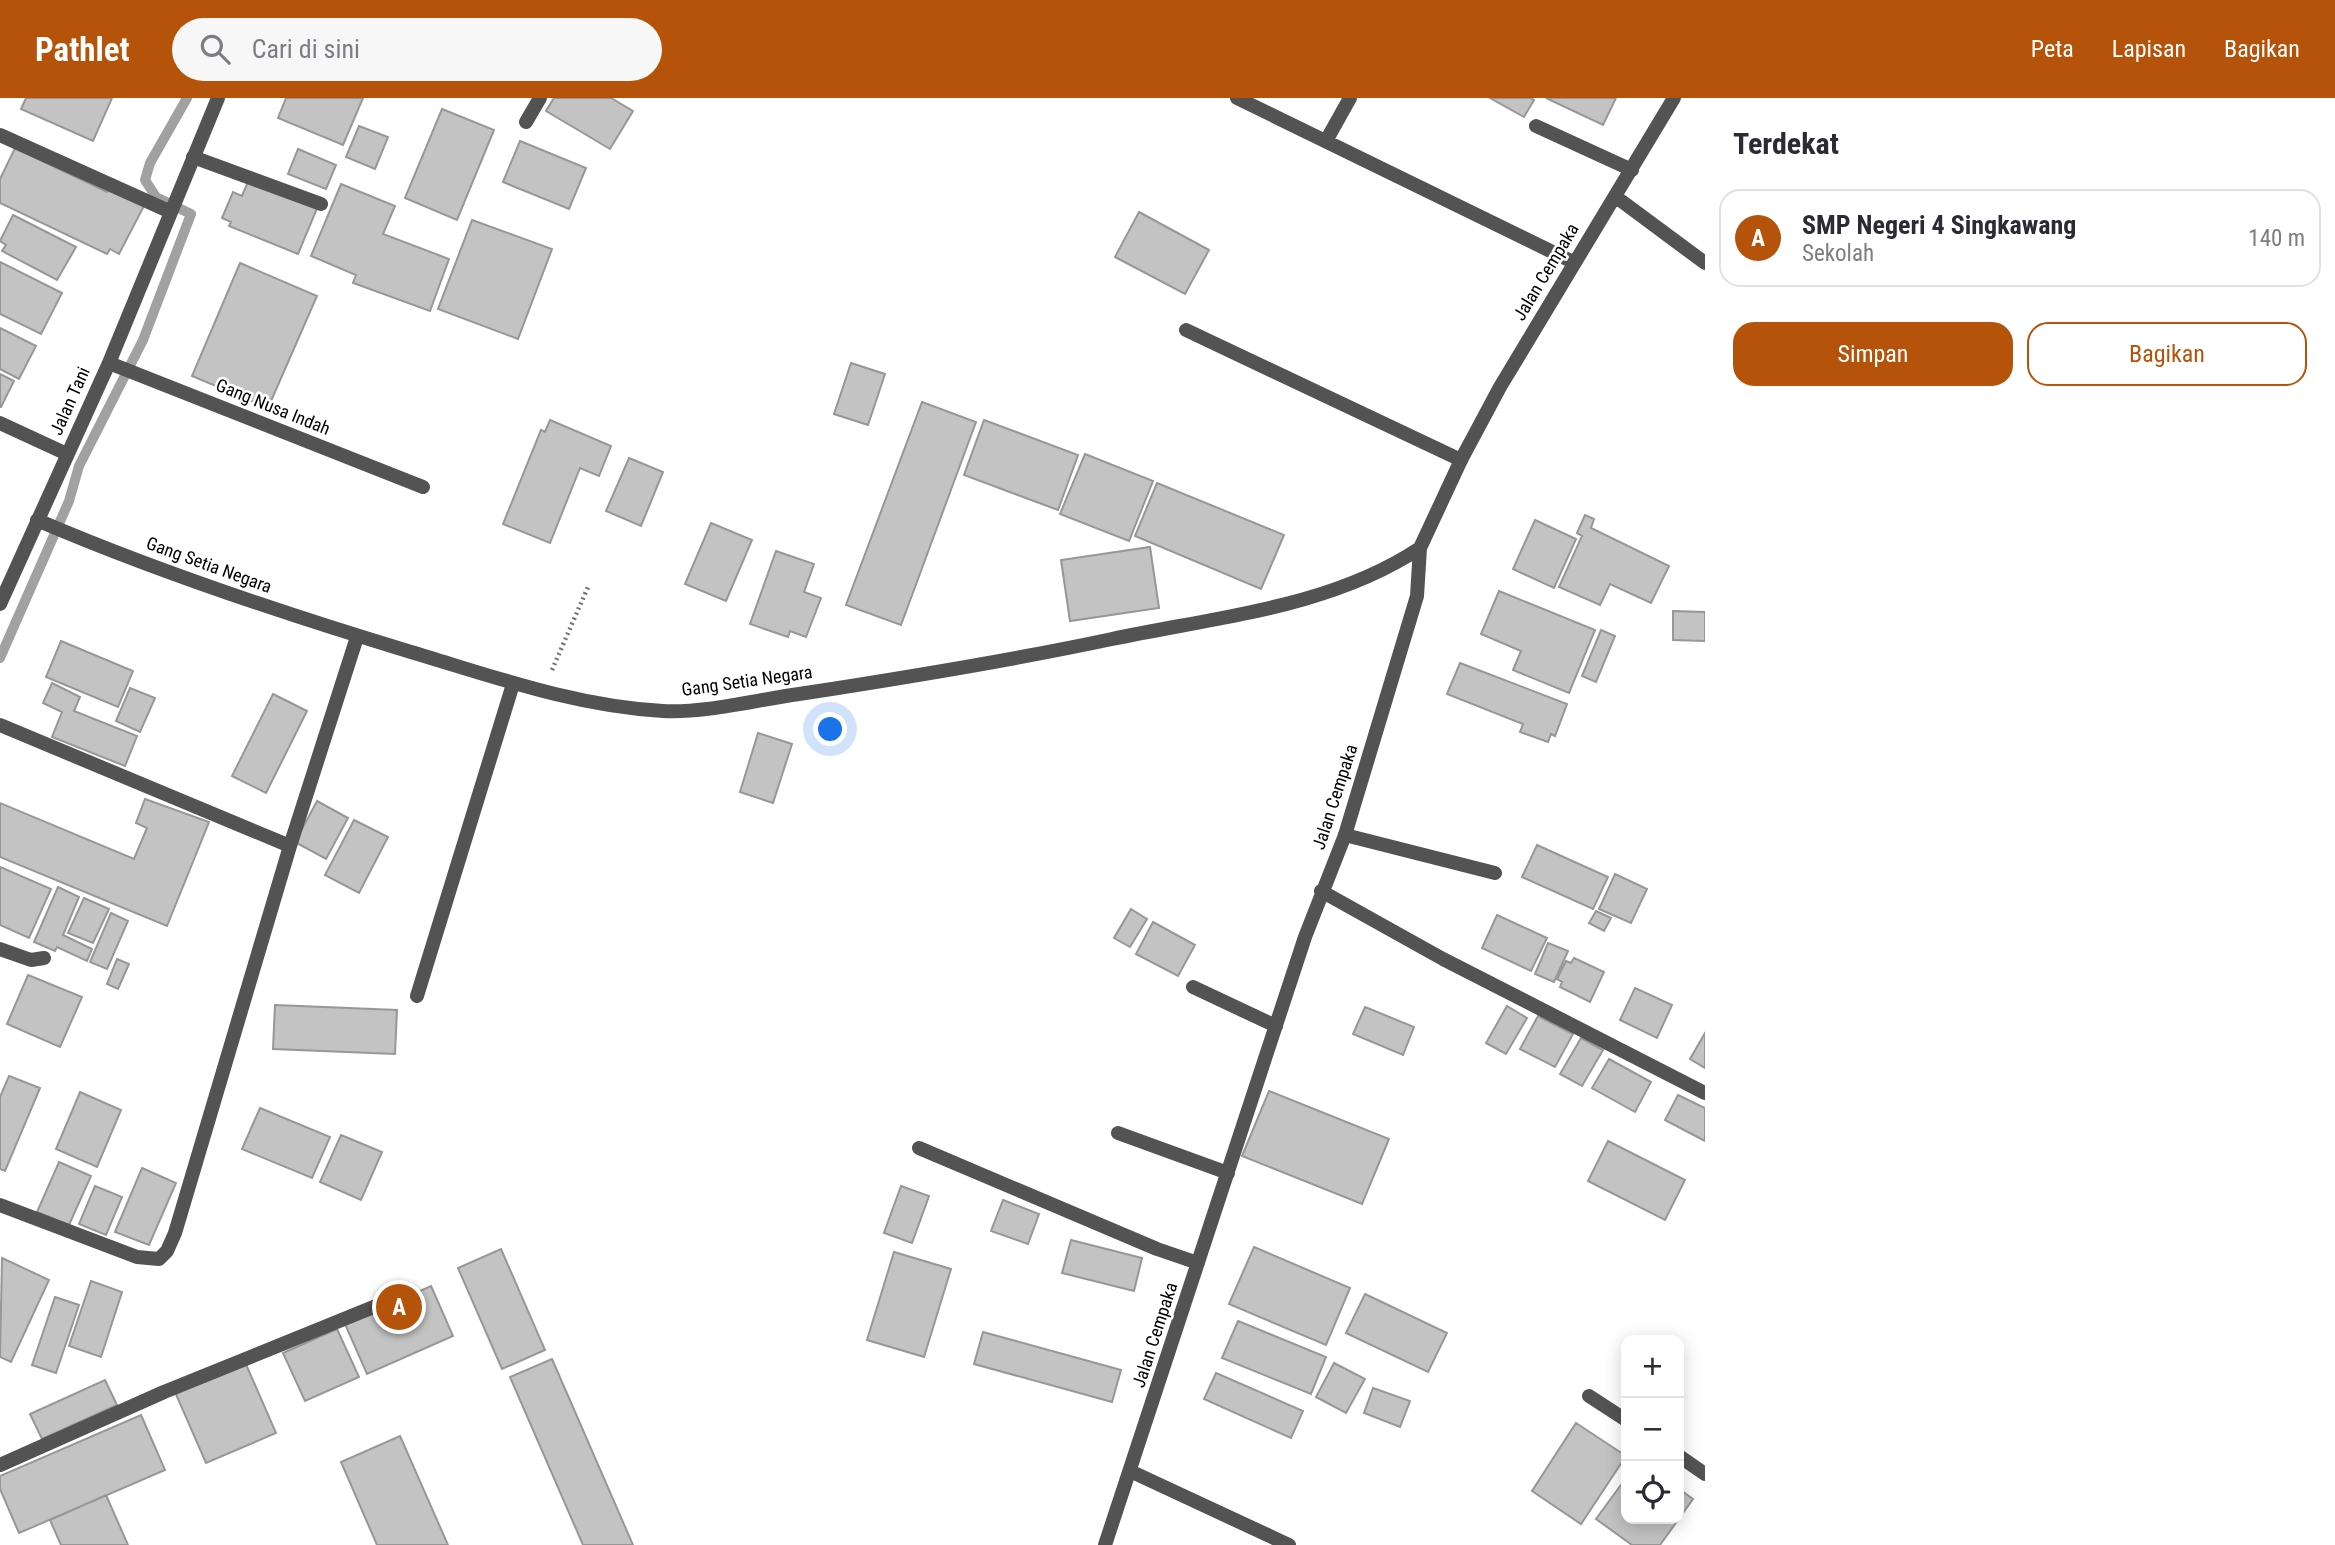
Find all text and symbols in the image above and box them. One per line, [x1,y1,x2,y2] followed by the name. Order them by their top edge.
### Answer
[172,18,662,81] search box
[35,30,130,69] text: Pathlet
[196,30,234,68] icon: search
[252,34,360,64] text: Cari di sini
[2031,35,2074,63] text: Peta
[2112,35,2186,63] text: Lapisan
[2224,35,2300,63] text: Bagikan
[1733,126,1839,161] text: Terdekat
[1802,210,2076,240] text: SMP Negeri 4 Singkawang
[1508,219,1583,324] street label: Jalan Cempaka
[1751,225,1765,252] text: A
[2248,225,2305,252] text: 140 m
[1802,240,1874,267] text: Sekolah
[1733,322,2013,386] button: Simpan
[2027,322,2307,386] button: Bagikan
[45,363,94,438] street label: Jalan Tani
[213,374,333,439] street label: Gang Nusa Indah
[144,532,275,597] street label: Gang Setia Negara
[680,661,814,700] street label: Gang Setia Negara
[813,712,847,746] your location
[1308,742,1361,852] street label: Jalan Cempaka
[1128,1280,1181,1390] street label: Jalan Cempaka
[376,1281,422,1333] pin: A
[1621,1335,1684,1524] map controls
[1621,1335,1684,1398] button: +
[1621,1398,1684,1461] button: −
[1621,1461,1684,1524] button: locate

